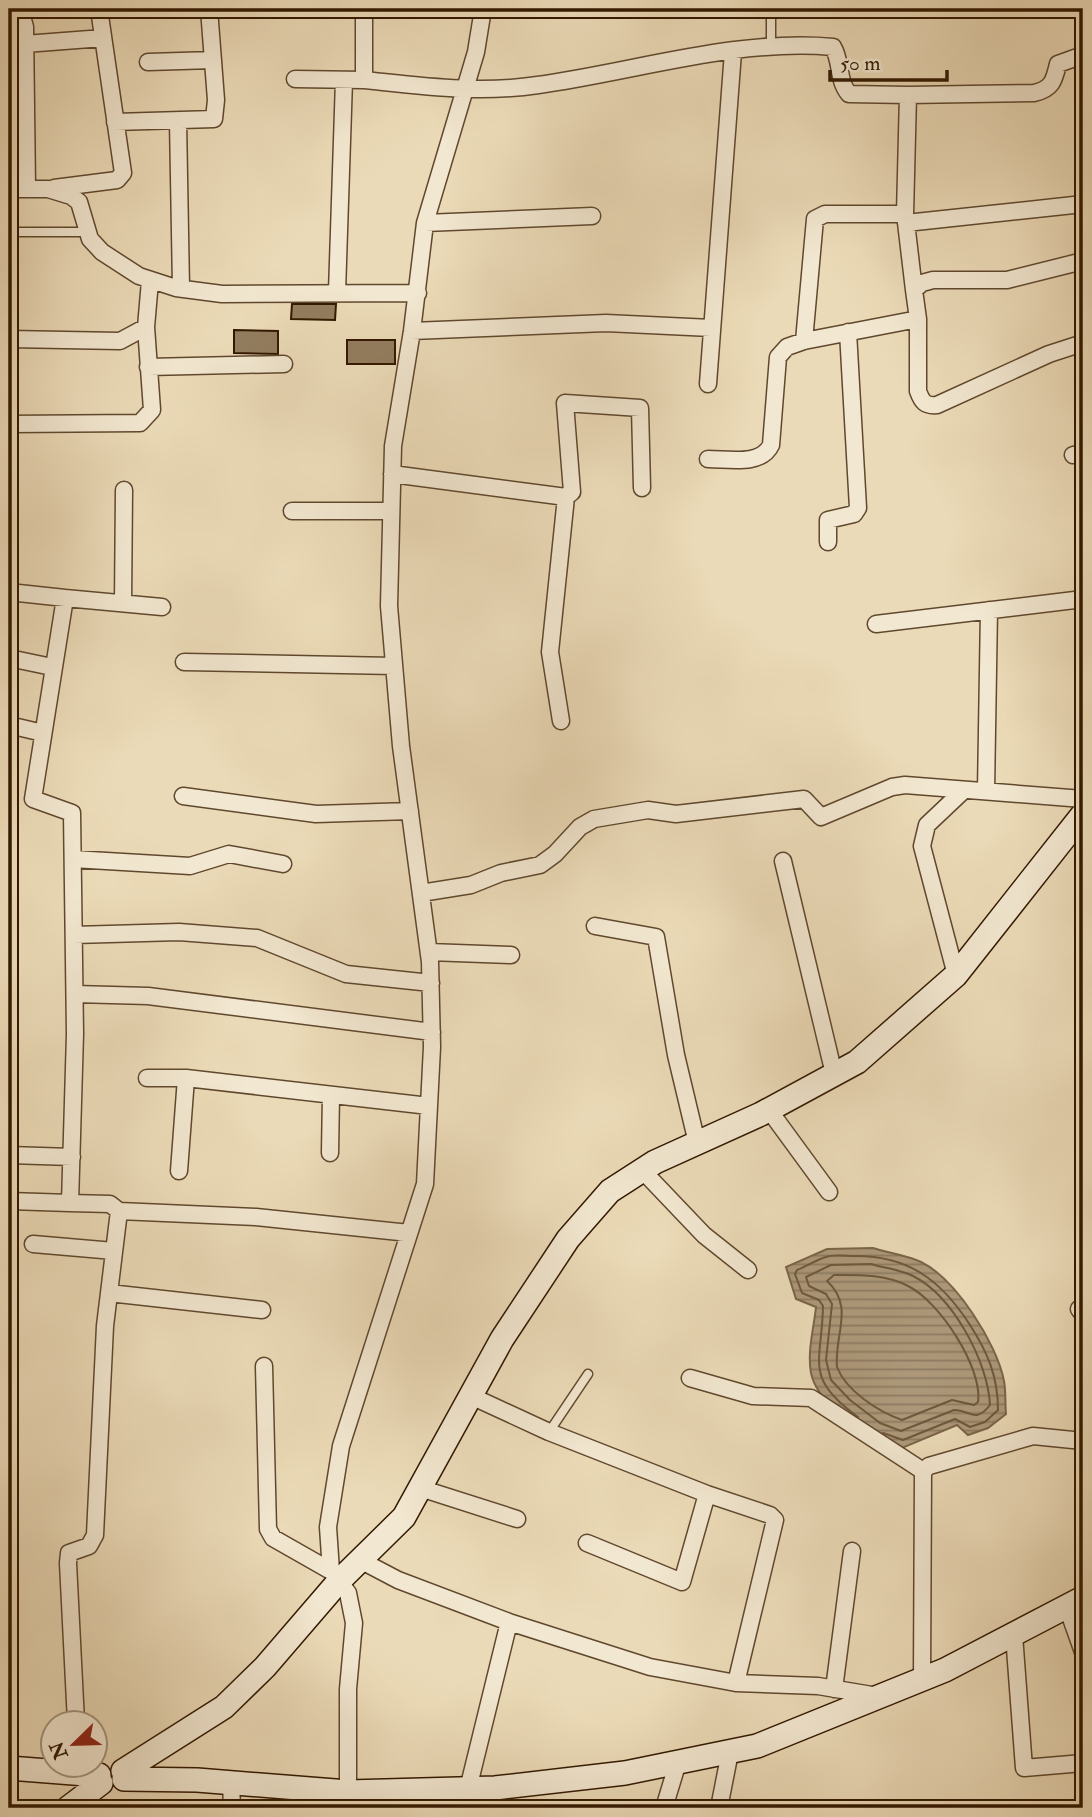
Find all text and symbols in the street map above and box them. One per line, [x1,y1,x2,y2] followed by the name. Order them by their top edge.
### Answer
[830,38,947,82] scale bar
[840,50,881,77] text: 50 m
[38,1708,108,1778] north arrow
[45,1737,74,1764] text: N

